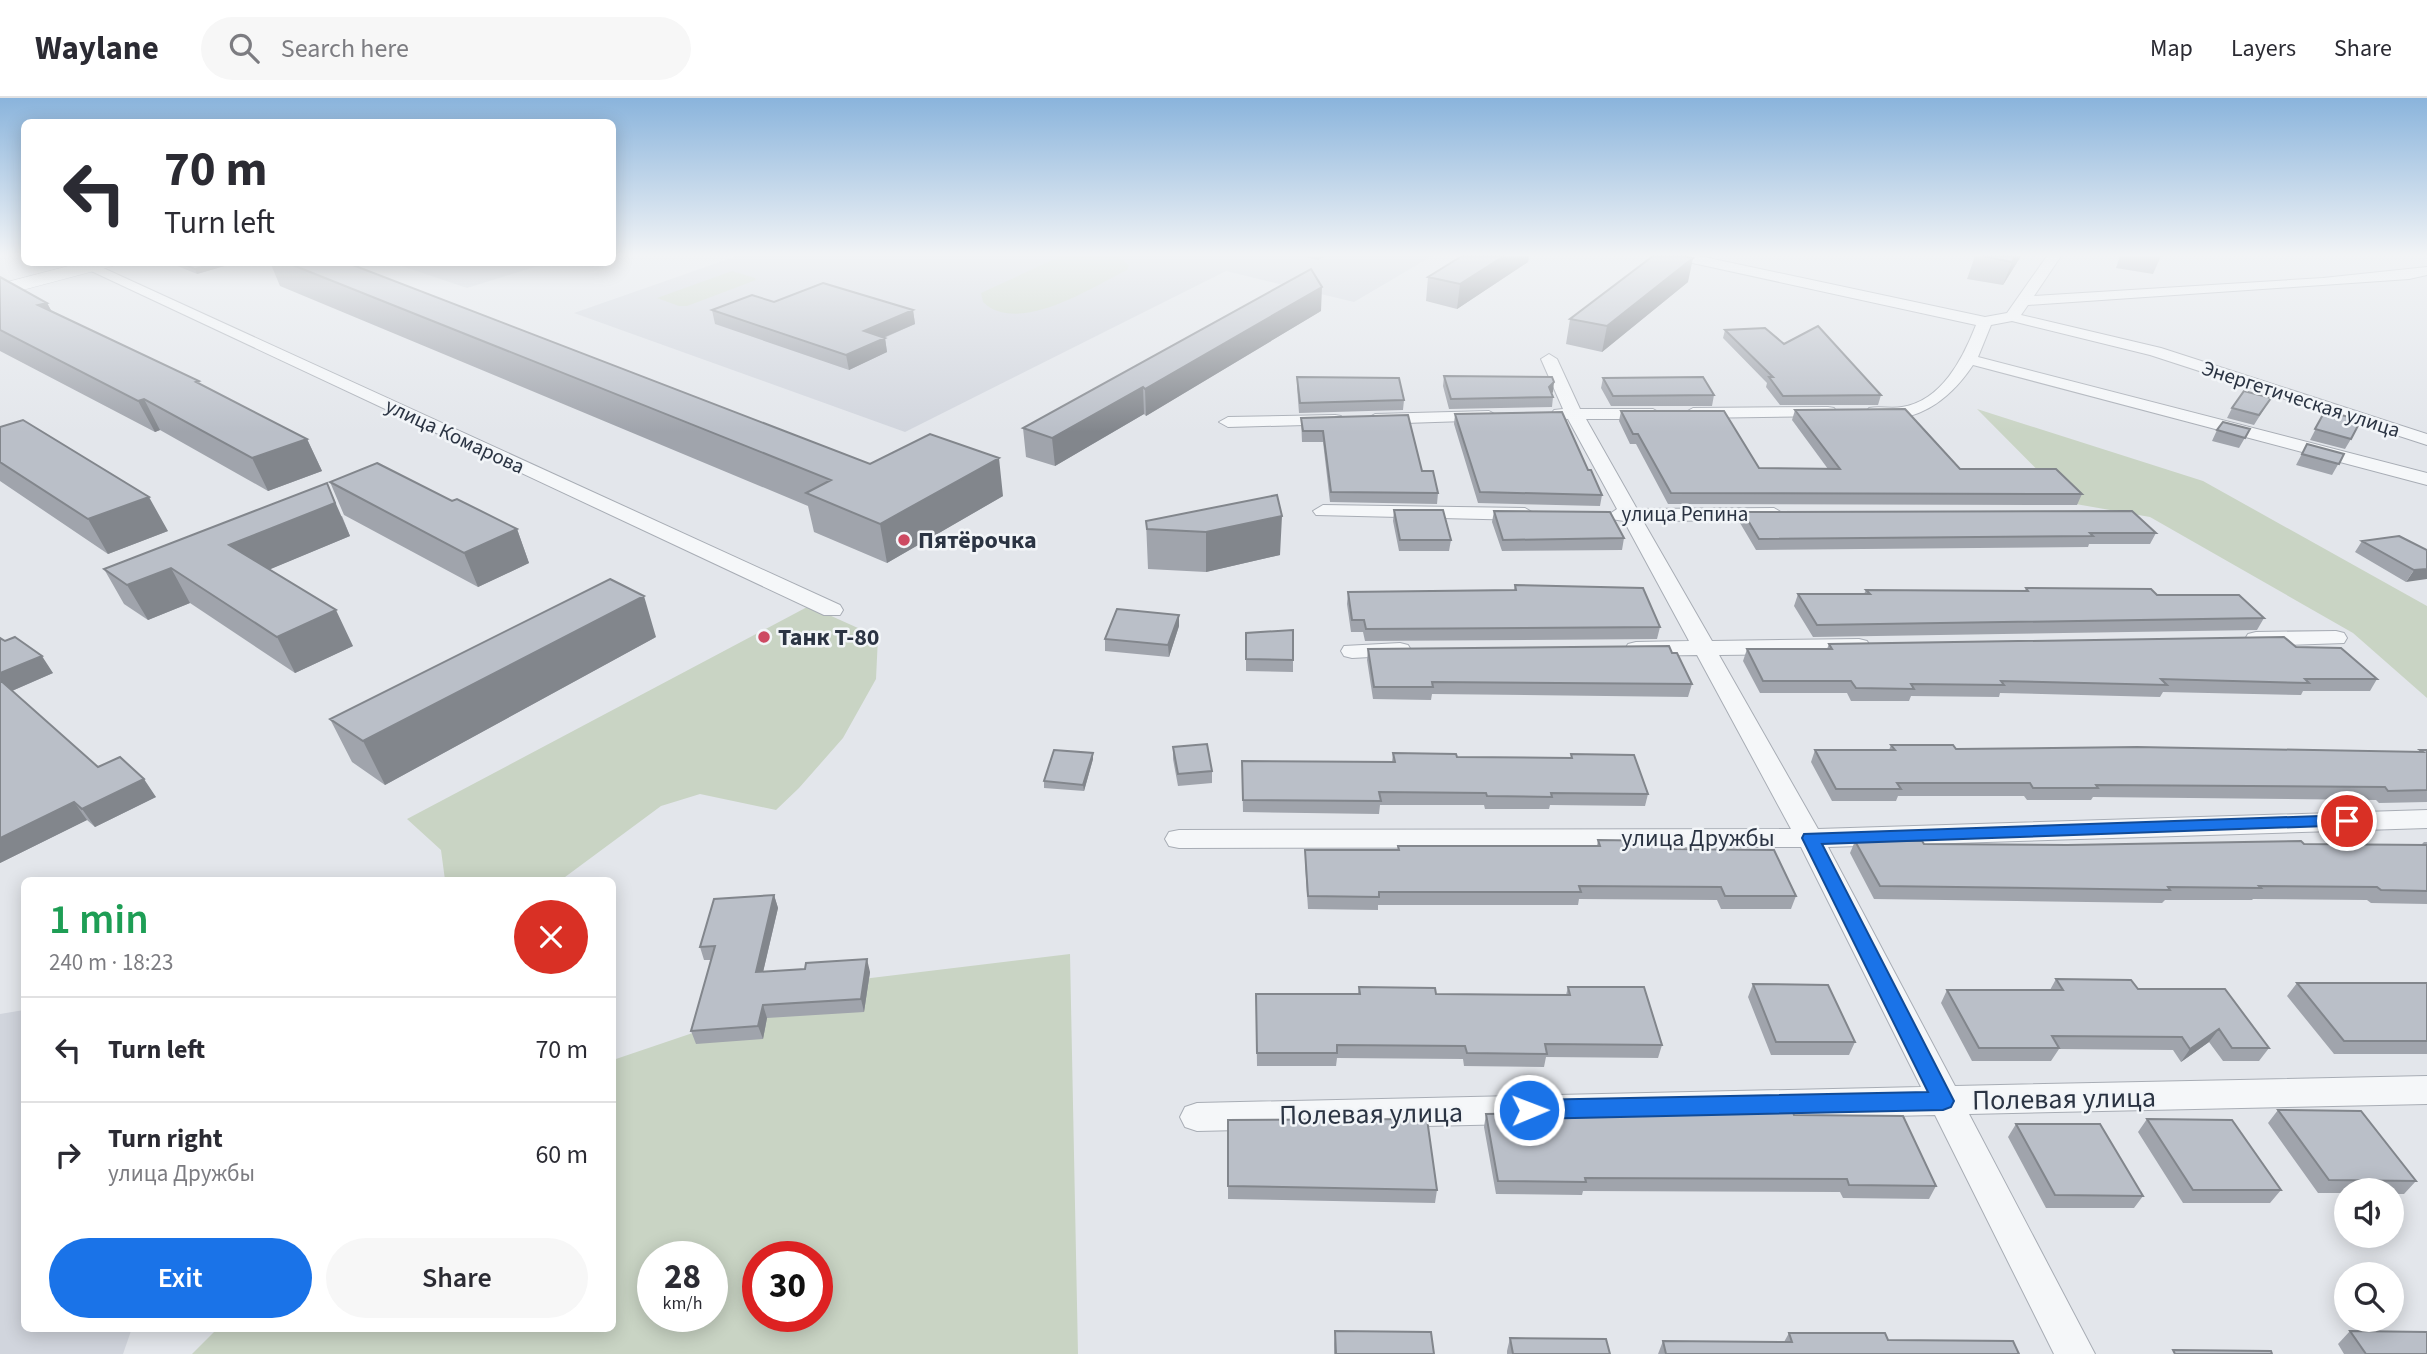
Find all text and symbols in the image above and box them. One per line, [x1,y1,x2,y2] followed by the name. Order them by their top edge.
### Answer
[201,17,691,80] search box
[35,25,159,72] text: Waylane
[225,29,263,67] icon: search
[281,30,409,67] text: Search here
[2150,31,2193,66] text: Map
[2231,31,2296,66] text: Layers
[2334,31,2392,66] text: Share
[164,135,268,205] text: 70 m
[49,147,140,238] icon: left
[164,200,275,246] text: Turn left
[2198,353,2404,445] street label: Энергетическая улица
[380,391,530,481] street label: улица Комарова
[1622,499,1748,529] street label: улица Репина
[918,523,1037,558] place label: Пятёрочка
[896,532,912,548] marker: Пятёрочка
[778,620,880,655] place label: Танк Т-80
[756,629,772,645] marker: Танк Т-80
[2317,791,2377,851] pin
[2328,802,2366,840] icon: arrive
[1621,821,1775,856] street label: улица Дружбы
[49,890,149,950] text: 1 min
[514,900,588,974] button: close
[49,946,173,979] text: 240 m · 18:23
[49,1031,87,1069] icon: left
[108,1031,205,1068] text: Turn left
[535,1031,588,1068] text: 70 m
[1492,1073,1566,1147] position arrow
[1972,1077,2156,1121] street label: Полевая улица
[1279,1092,1463,1136] street label: Полевая улица
[108,1120,223,1157] text: Turn right
[49,1136,87,1174] icon: right
[535,1136,588,1173] text: 60 m
[108,1157,255,1190] text: улица Дружбы
[2334,1178,2404,1332] map controls
[2334,1178,2404,1248] button: sound
[49,1238,312,1318] button: Exit
[326,1238,588,1318] button: Share
[742,1241,833,1332] speed limit sign: 30
[664,1252,701,1302] text: 28
[2334,1262,2404,1332] button: search
[663,1291,702,1316] text: km/h

